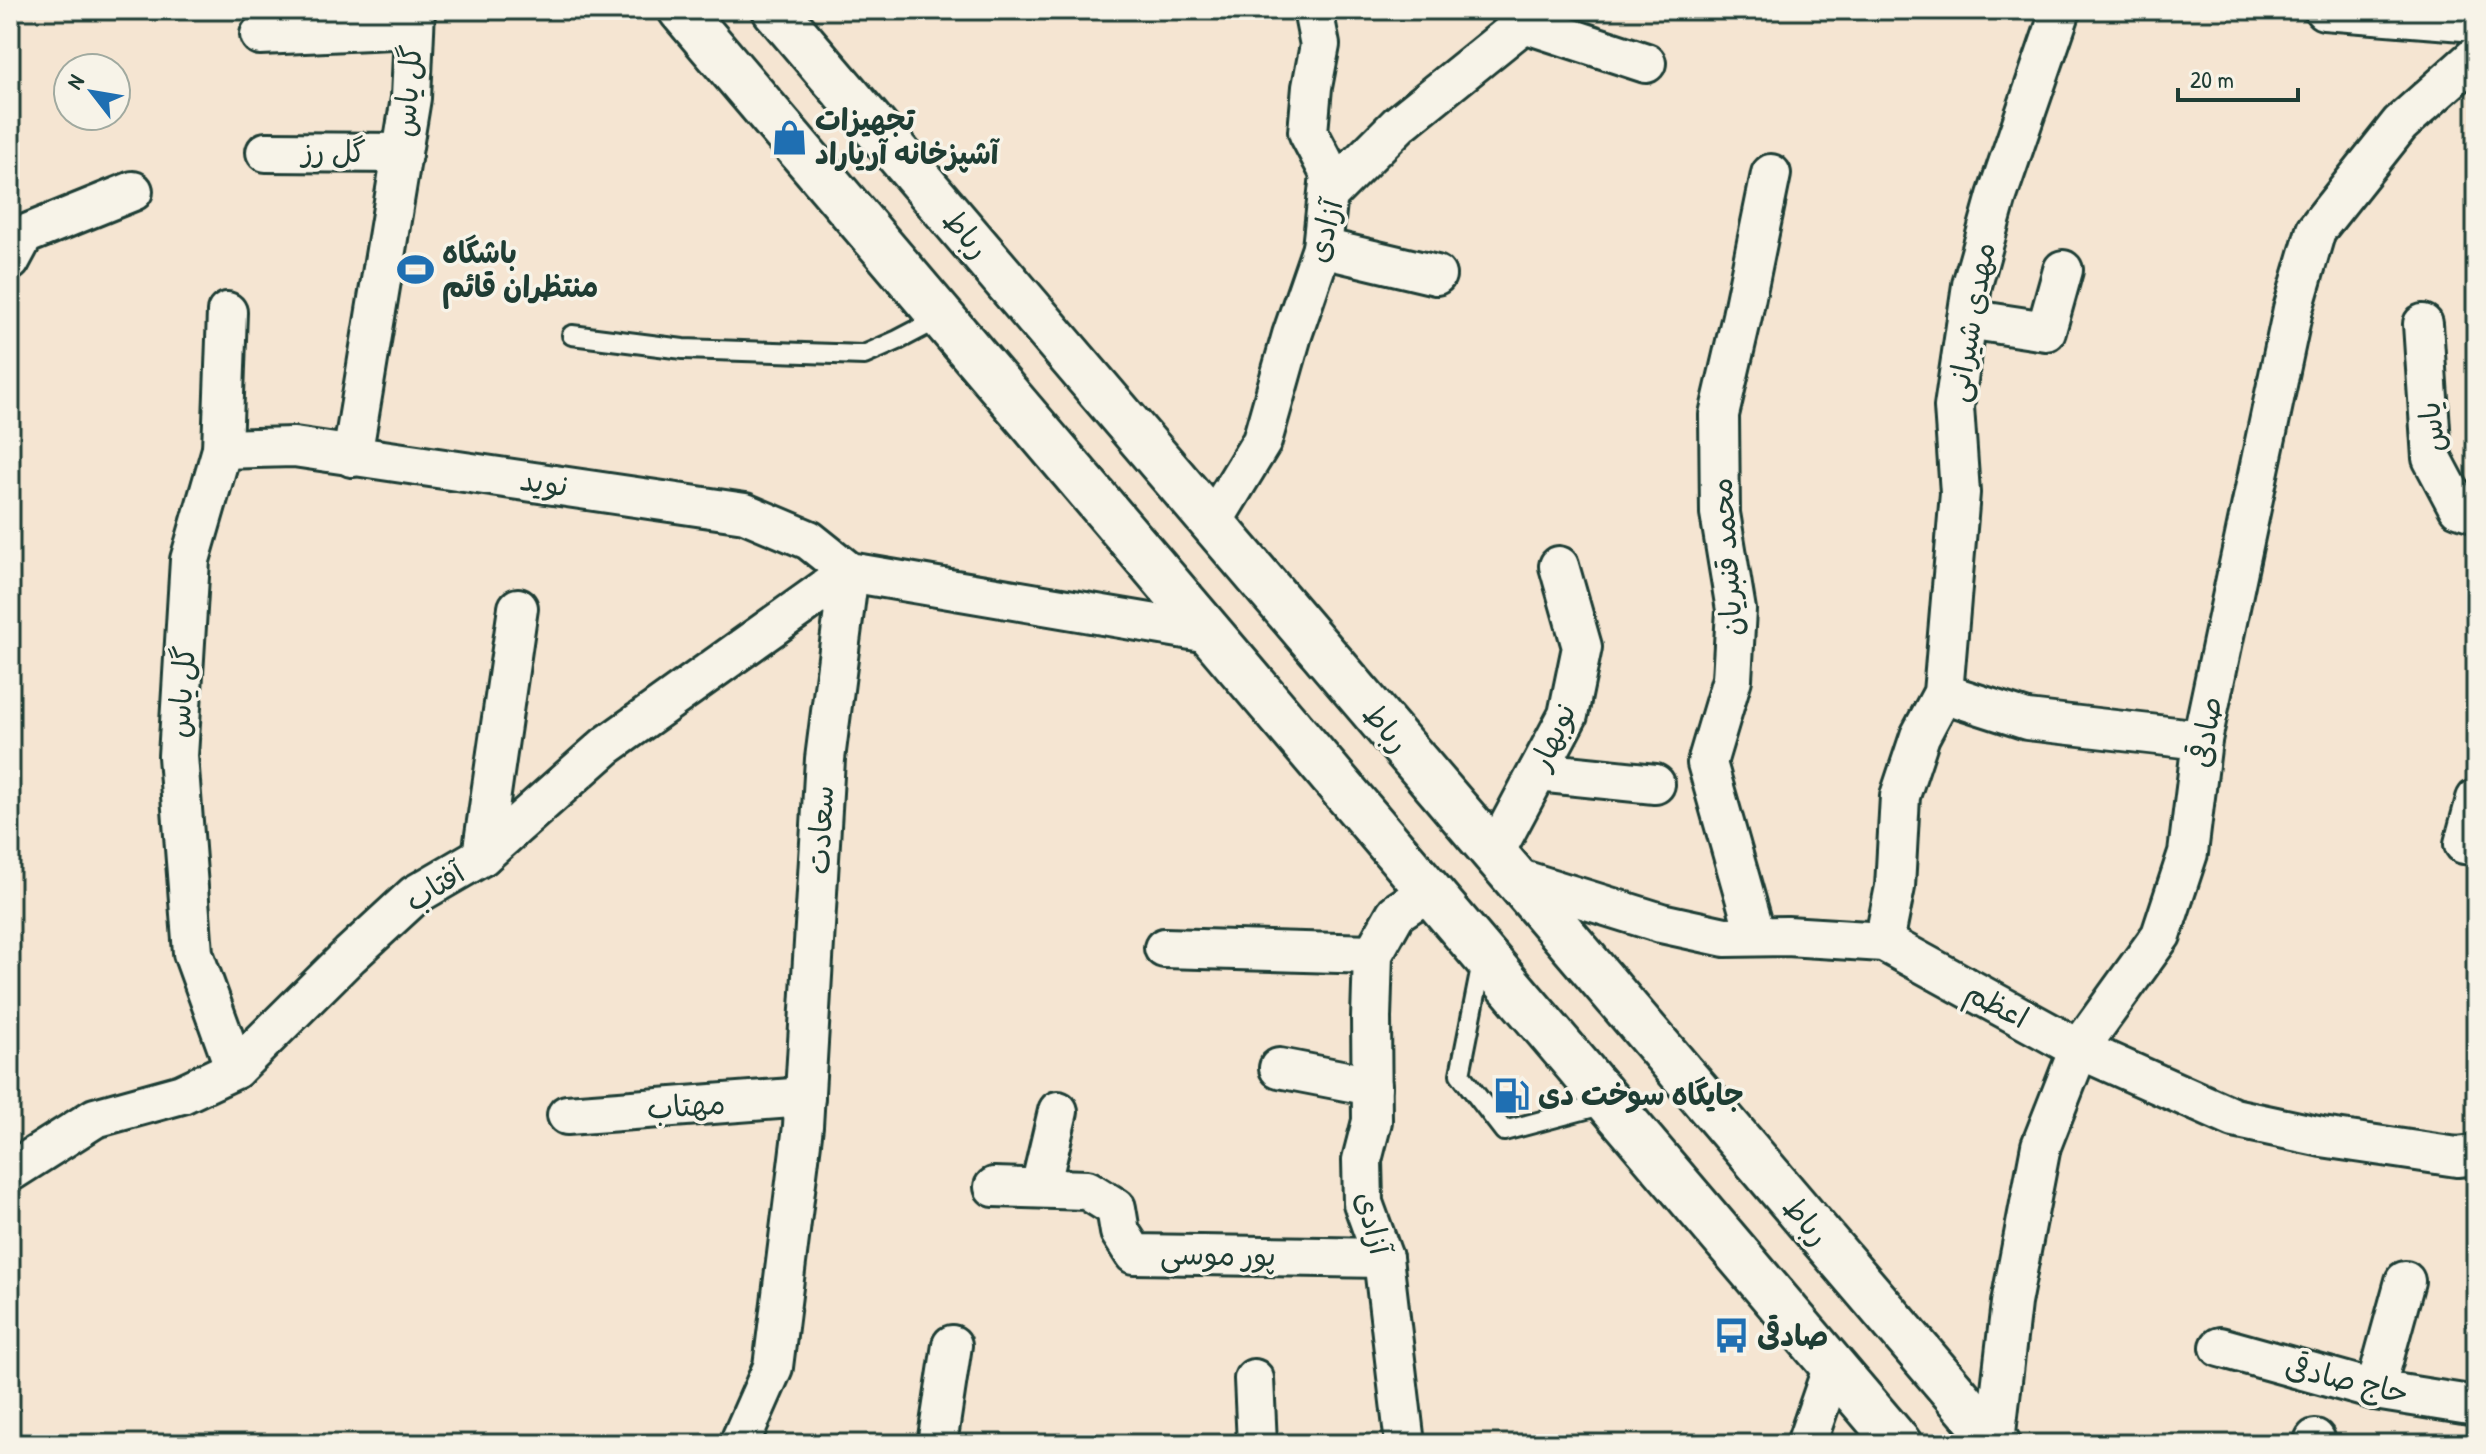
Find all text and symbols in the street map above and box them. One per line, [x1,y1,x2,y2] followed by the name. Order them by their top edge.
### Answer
[383,43,431,139] street label: گل یاس
[52,52,132,132] north arrow
[2178,52,2298,102] scale bar
[2190,63,2234,95] text: 20 m
[59,69,91,94] text: N
[815,99,1001,173] place label: تجهیزات آشپزخانه آریاراد
[770,118,808,156] shop icon: تجهیزات آشپزخانه آریاراد
[299,131,366,171] street label: گل رز
[1297,193,1352,267] street label: آزادی
[934,200,999,266] street label: رباط
[442,232,599,309] place label: باشگاه منتظران قائم
[1936,239,2004,405] street label: مهدی شیرانی
[397,251,435,289] sports icon: باشگاه منتظران قائم
[2408,400,2454,455] street label: یاس
[517,459,571,505] street label: نوید
[1701,476,1751,638] street label: محمد قنبریان
[158,645,204,739] street label: گل یاس
[2179,693,2231,771] street label: صادقی
[1354,694,1419,760] street label: رباط
[1519,697,1585,777] street label: نوبهار
[798,784,842,876] street label: سعادت
[397,851,473,920] street label: آفتاب
[1958,971,2036,1040] street label: اعظم
[1538,1074,1744,1114] place label: جایگاه سوخت دی
[1493,1076,1531,1114] fuel station icon: جایگاه سوخت دی
[645,1082,726,1128] street label: مهتاب
[1347,1187,1401,1260] street label: آزادی
[1774,1187,1839,1253] street label: رباط
[1160,1233,1276,1275] street label: پور موسی
[1757,1314,1829,1355] place label: صادقی
[1712,1317,1750,1355] bus stop icon: صادقی
[2281,1345,2413,1414] street label: حاج صادقی

